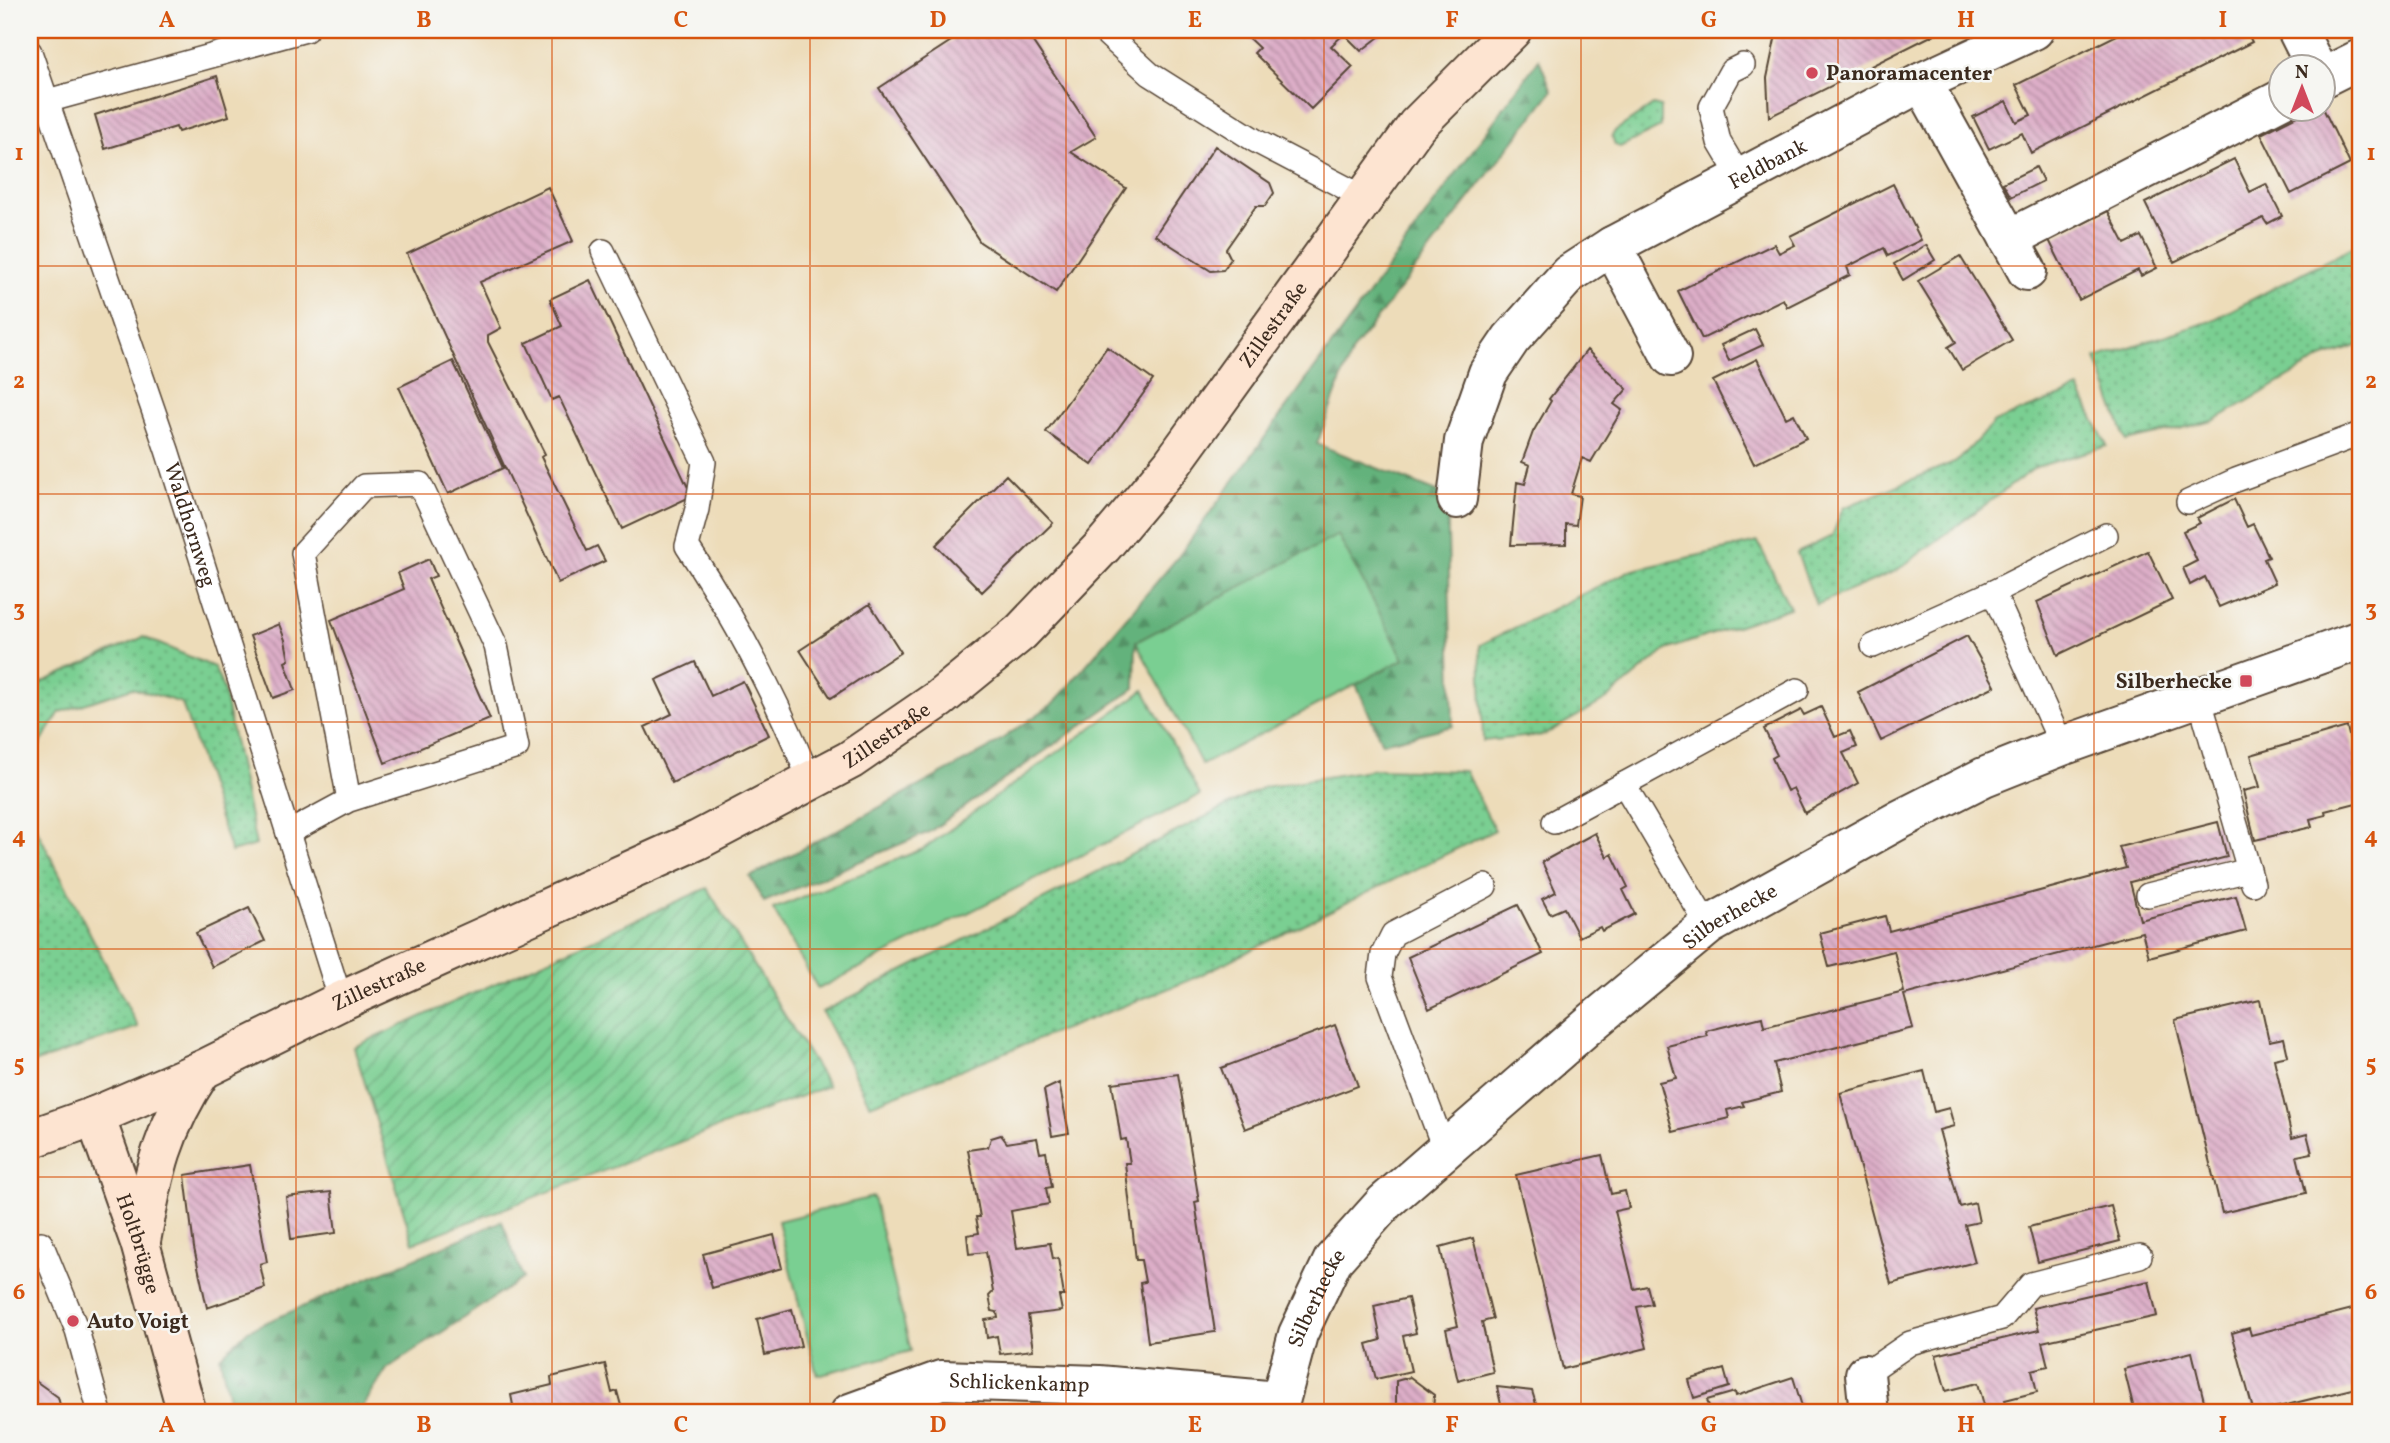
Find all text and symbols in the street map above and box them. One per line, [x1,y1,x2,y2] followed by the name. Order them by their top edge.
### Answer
[159,5,175,37] text: A
[416,5,432,37] text: B
[674,5,688,37] text: C
[930,5,947,37] text: D
[1188,5,1202,37] text: E
[1445,5,1459,37] text: F
[1701,5,1717,37] text: G
[1957,5,1975,37] text: H
[2219,5,2227,37] text: I
[2268,52,2338,122] north arrow
[1826,60,1992,89] place label: Panoramacenter
[2295,60,2309,86] text: N
[1804,65,1820,81] marker: Panoramacenter
[1724,132,1813,198] street label: Feldbank
[14,138,24,170] text: 1
[2366,138,2376,170] text: 1
[1233,276,1315,374] street label: Zillestraße
[13,366,25,398] text: 2
[2365,366,2377,398] text: 2
[156,459,222,591] street label: Waldhornweg
[13,594,25,626] text: 3
[2365,594,2377,626] text: 3
[2116,668,2232,697] place label: Silberhecke
[2238,673,2254,689] marker: Silberhecke
[838,696,937,777] street label: Zillestraße
[12,821,26,853] text: 4
[2364,821,2378,853] text: 4
[1677,877,1783,957] street label: Silberhecke
[327,951,431,1019] street label: Zillestraße
[13,1049,25,1081] text: 5
[2365,1049,2377,1081] text: 5
[108,1190,166,1298] street label: Holtbrügge
[1282,1242,1353,1351] street label: Silberhecke
[13,1277,25,1309] text: 6
[2365,1277,2377,1309] text: 6
[87,1308,189,1337] place label: Auto Voigt
[65,1313,81,1329] marker: Auto Voigt
[948,1367,1090,1401] street label: Schlickenkamp
[159,1410,175,1442] text: A
[416,1410,432,1442] text: B
[674,1410,688,1442] text: C
[930,1410,947,1442] text: D
[1188,1410,1202,1442] text: E
[1445,1410,1459,1442] text: F
[1701,1410,1717,1442] text: G
[1957,1410,1975,1442] text: H
[2219,1410,2227,1442] text: I

